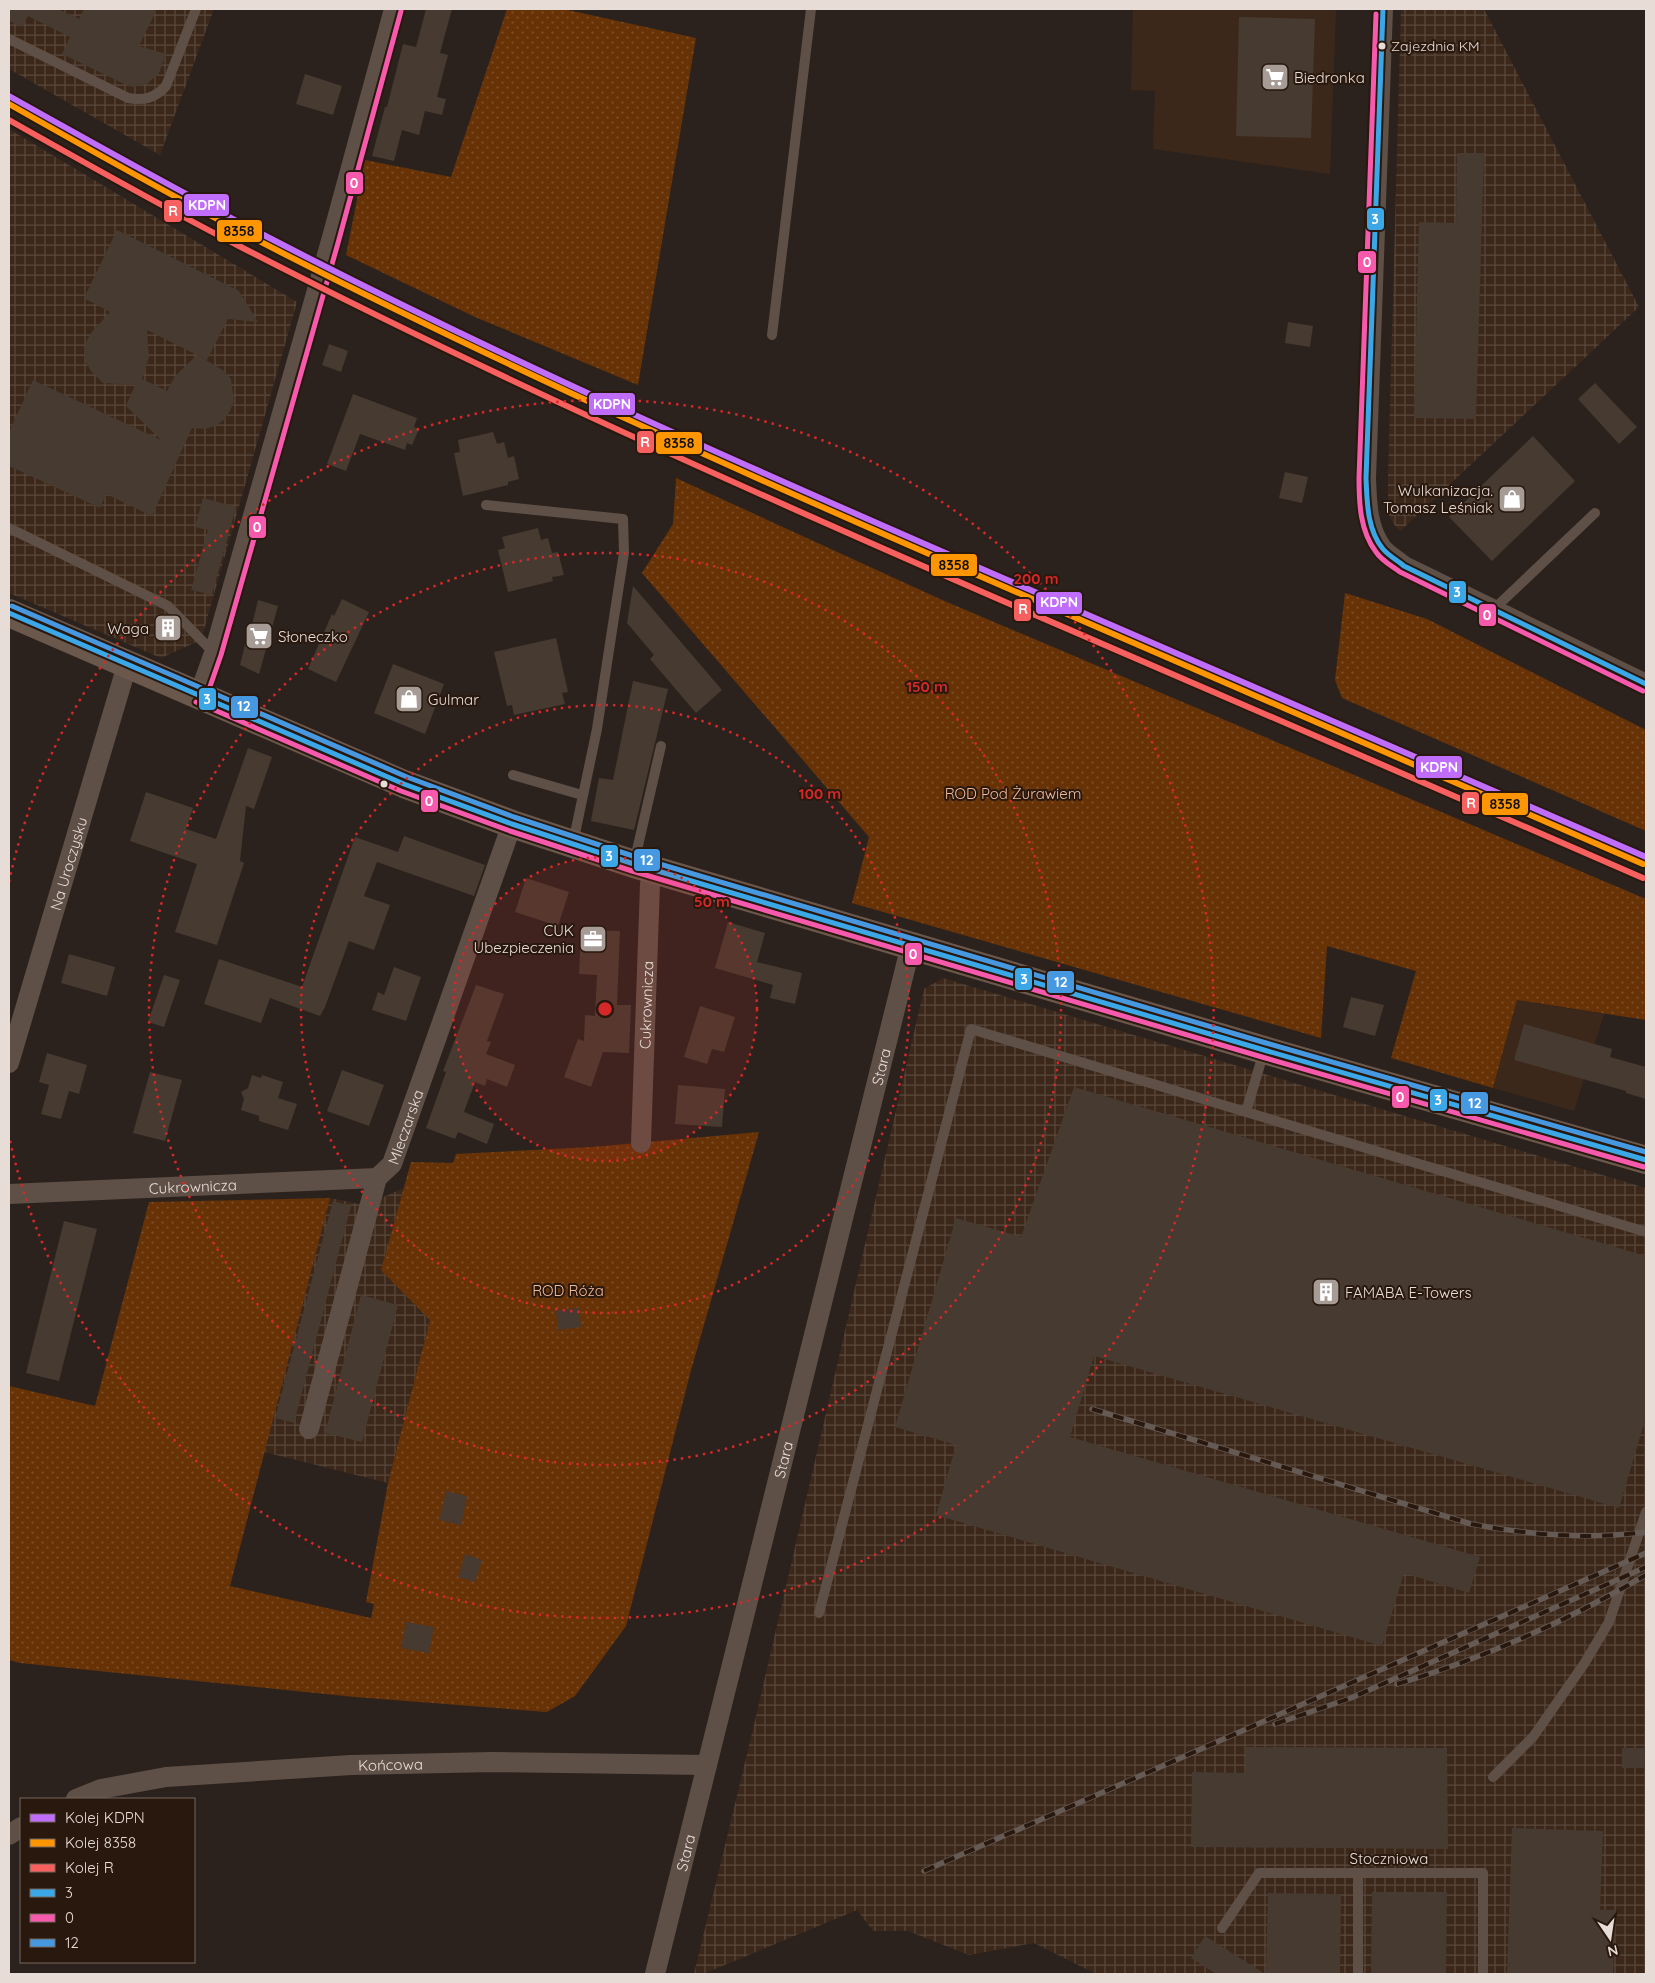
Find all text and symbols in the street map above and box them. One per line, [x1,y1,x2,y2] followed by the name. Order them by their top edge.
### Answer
[1391,37,1480,55] place label: Zajezdnia KM
[1377,41,1387,51] marker: Zajezdnia KM
[1260,62,1290,92] supermarket icon: Biedronka
[1294,68,1365,87] place label: Biedronka
[345,171,364,195] line badge: 0
[350,174,359,192] text: 0
[183,193,230,217] line badge: KDPN
[188,196,226,214] text: KDPN
[163,199,183,223] line badge: R
[168,202,178,220] text: R
[1366,207,1385,231] line badge: 3
[1371,210,1379,228] text: 3
[216,219,263,243] line badge: 8358
[224,222,255,240] text: 8358
[1357,250,1377,274] line badge: 0
[1363,253,1372,271] text: 0
[588,392,636,416] line badge: KDPN
[593,395,631,413] text: KDPN
[636,430,655,454] line badge: R
[655,431,703,455] line badge: 8358
[640,433,650,451] text: R
[664,434,695,452] text: 8358
[1383,481,1493,517] place label: Wulkanizacja. Tomasz Leśniak
[1497,484,1527,514] shop icon: Wulkanizacja. Tomasz Leśniak
[248,515,267,539] line badge: 0
[253,518,262,536] text: 0
[930,553,978,577] line badge: 8358
[939,556,970,574] text: 8358
[1014,569,1059,588] text: 200 m
[1448,580,1467,604] line badge: 3
[1453,583,1461,601] text: 3
[1035,591,1083,615] line badge: KDPN
[1040,593,1078,611] text: KDPN
[1013,598,1032,622] line badge: R
[1018,600,1028,618] text: R
[1478,603,1497,627] line badge: 0
[1483,606,1492,624] text: 0
[153,613,183,643] building icon: Waga
[107,619,149,638] place label: Waga
[244,621,274,651] supermarket icon: Słoneczko
[278,627,348,646] place label: Słoneczko
[906,677,948,696] text: 150 m
[394,684,424,714] shop icon: Gulmar
[198,687,217,711] line badge: 3
[203,690,211,708] text: 3
[428,690,479,709] place label: Gulmar
[230,695,259,719] line badge: 12
[237,697,251,715] text: 12
[1415,755,1463,779] line badge: KDPN
[1420,758,1458,776] text: KDPN
[379,779,389,789] unlabelled marker
[799,784,841,803] text: 100 m
[945,784,1081,803] park label: ROD Pod Żurawiem
[420,789,439,813] line badge: 0
[1461,791,1480,815] line badge: R
[425,792,434,810] text: 0
[1481,792,1529,816] line badge: 8358
[1466,794,1476,812] text: R
[1490,795,1521,813] text: 8358
[45,815,91,912] street label: Na Uroczysku
[600,844,619,868] line badge: 3
[605,847,613,865] text: 3
[633,848,661,872] line badge: 12
[640,851,654,869] text: 12
[694,892,730,911] text: 50 m
[474,921,574,957] place label: CUK Ubezpieczenia
[578,924,608,954] office icon: CUK Ubezpieczenia
[904,942,923,966] line badge: 0
[909,945,918,963] text: 0
[635,961,657,1049] street label: Cukrownicza
[1014,967,1033,991] line badge: 3
[1020,970,1028,988] text: 3
[1046,970,1075,994] line badge: 12
[1054,973,1068,991] text: 12
[596,1000,614,1018] centre of rings
[867,1046,894,1087] street label: Stara
[1391,1085,1410,1109] line badge: 0
[383,1087,427,1167] street label: Mleczarska
[1396,1088,1405,1106] text: 0
[1429,1088,1448,1112] line badge: 3
[1434,1091,1442,1109] text: 3
[1460,1091,1489,1115] line badge: 12
[1468,1094,1482,1112] text: 12
[148,1175,237,1197] street label: Cukrownicza
[1311,1277,1341,1307] building icon: FAMABA E-Towers
[532,1281,604,1300] park label: ROD Róża
[1345,1283,1472,1302] place label: FAMABA E-Towers
[769,1439,797,1480] street label: Stara
[358,1754,423,1774] street label: Końcowa
[20,1798,195,1963] legend
[65,1808,145,1827] text: Kolej KDPN
[671,1832,699,1873] street label: Stara
[65,1833,136,1852] text: Kolej 8358
[1350,1849,1428,1868] street label: Stoczniowa
[65,1858,114,1877] text: Kolej R
[65,1883,73,1902] text: 3
[65,1908,74,1927] text: 0
[1585,1913,1635,1963] north arrow
[65,1933,79,1952] text: 12
[1606,1941,1620,1961] text: N

